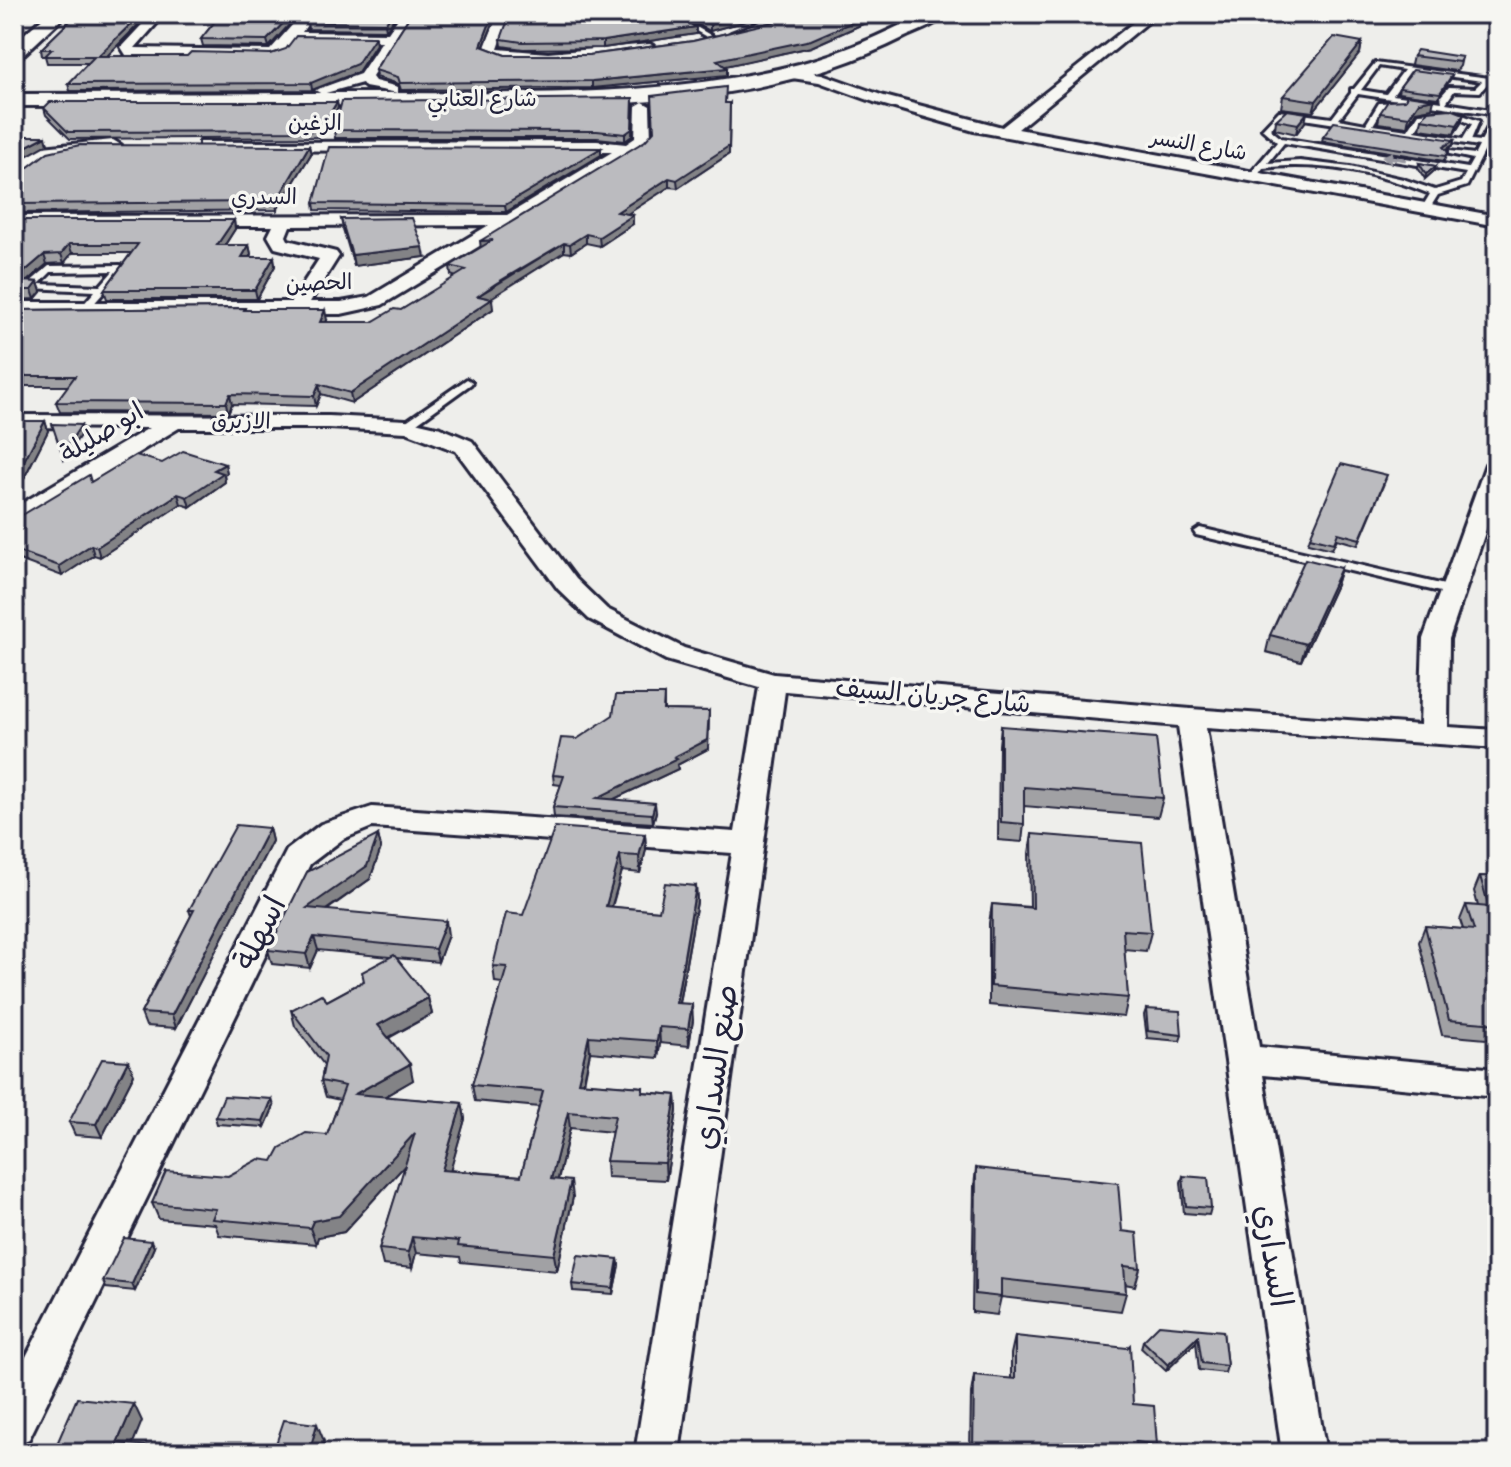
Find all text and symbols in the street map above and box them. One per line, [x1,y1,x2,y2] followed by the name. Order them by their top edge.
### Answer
[427,85,537,118] street label: شارع العنابي
[288,109,342,137] street label: الزغين
[1147,122,1249,168] street label: شارع النسر
[1382,152,1407,164] one-way arrow
[231,183,297,213] street label: السدري
[285,268,353,298] street label: الحصين
[54,396,150,470] street label: ابو صليلة
[211,406,271,436] street label: الازيرق
[834,672,1032,721] street label: شارع جريان السيف
[224,889,296,977] street label: اسهلة
[685,982,749,1153] street label: صنع السداري
[1243,1202,1301,1311] street label: السداري

